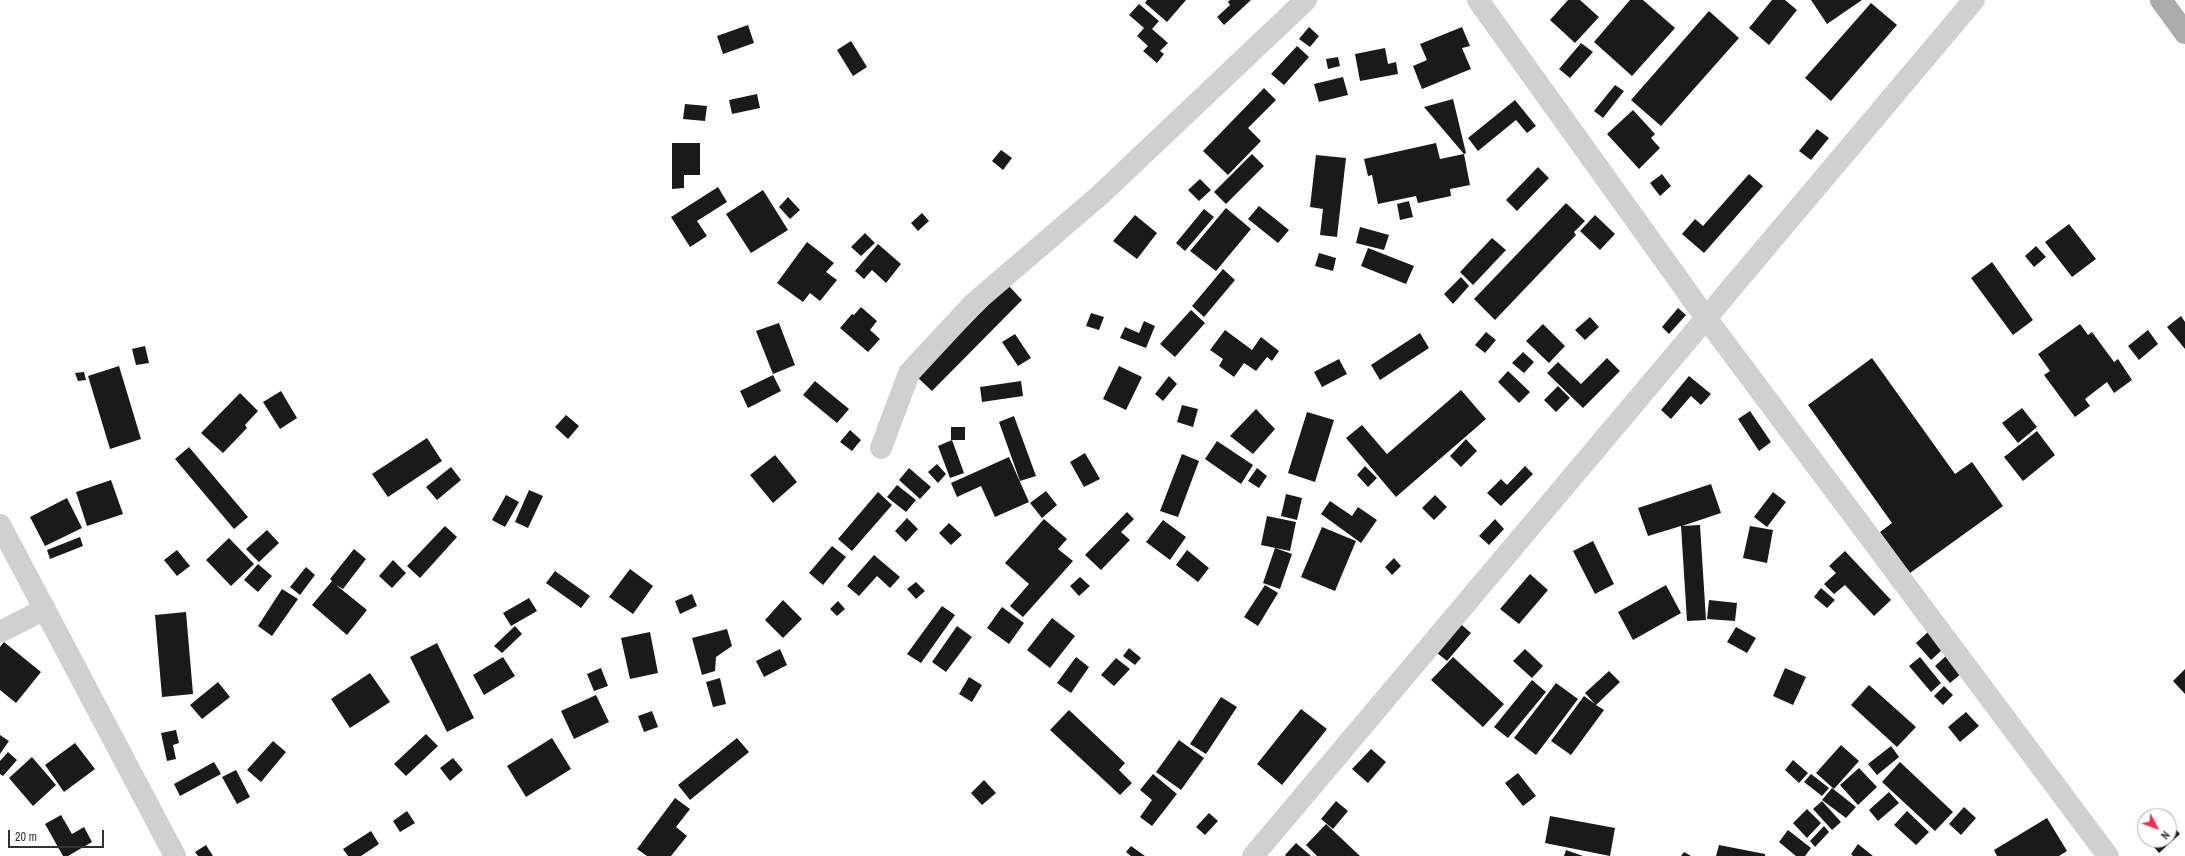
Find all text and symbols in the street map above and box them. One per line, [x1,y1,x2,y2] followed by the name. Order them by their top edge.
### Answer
[2137,808,2177,848] north arrow
[10,822,106,848] scale bar
[2158,828,2173,842] text: N
[15,829,37,845] text: 20 m

